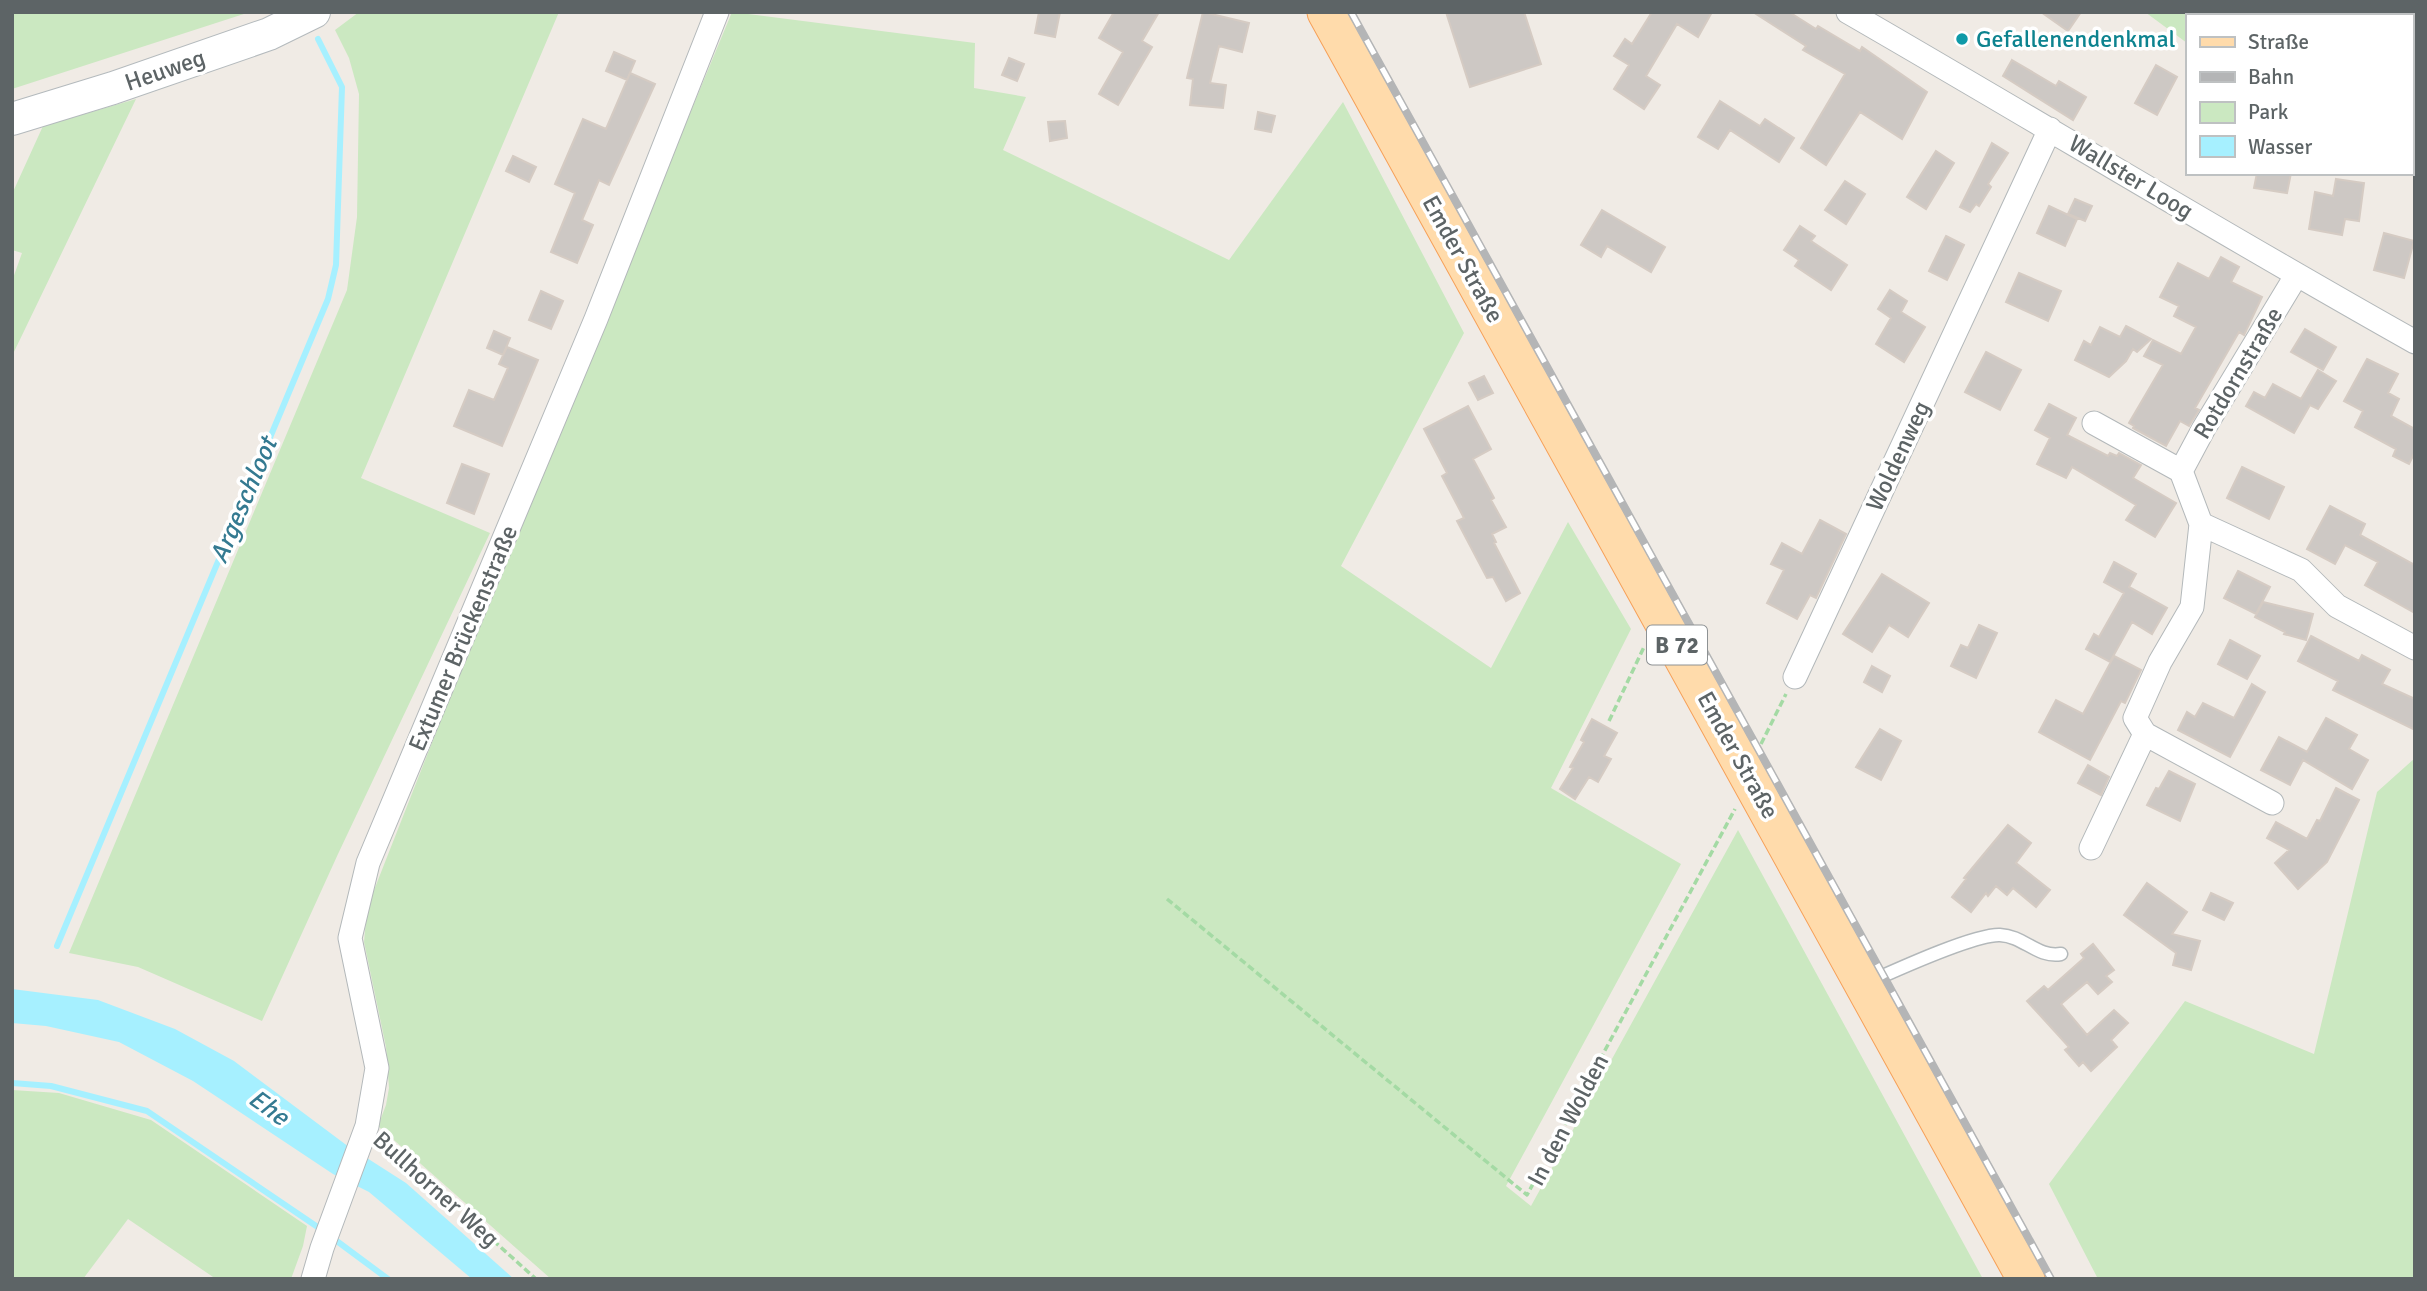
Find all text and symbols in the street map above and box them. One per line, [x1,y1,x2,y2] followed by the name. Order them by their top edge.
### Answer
[2186,14,2413,175] legend
[1976,24,2176,54] place label: Gefallenendenkmal
[2248,29,2309,55] text: Straße
[1954,31,1970,47] marker: Gefallenendenkmal
[121,42,209,98] street label: Heuweg
[2248,64,2294,90] text: Bahn
[2248,99,2289,125] text: Park
[2063,128,2199,226] street label: Wallster Loog
[2248,134,2313,160] text: Wasser
[1416,190,1510,328] street label: Emder Straße
[2187,302,2289,444] street label: Rotdornstraße
[1859,396,1937,516] street label: Woldenweg
[203,430,286,568] water label: Argeschloot
[402,521,524,755] street label: Extumer Brückenstraße
[1647,625,1707,664] road number: B 72
[1691,686,1785,824] street label: Emder Straße
[1521,1049,1615,1191] street label: In den Wolden
[242,1083,296,1134] water label: Ehe
[367,1125,505,1253] street label: Bullhorner Weg

